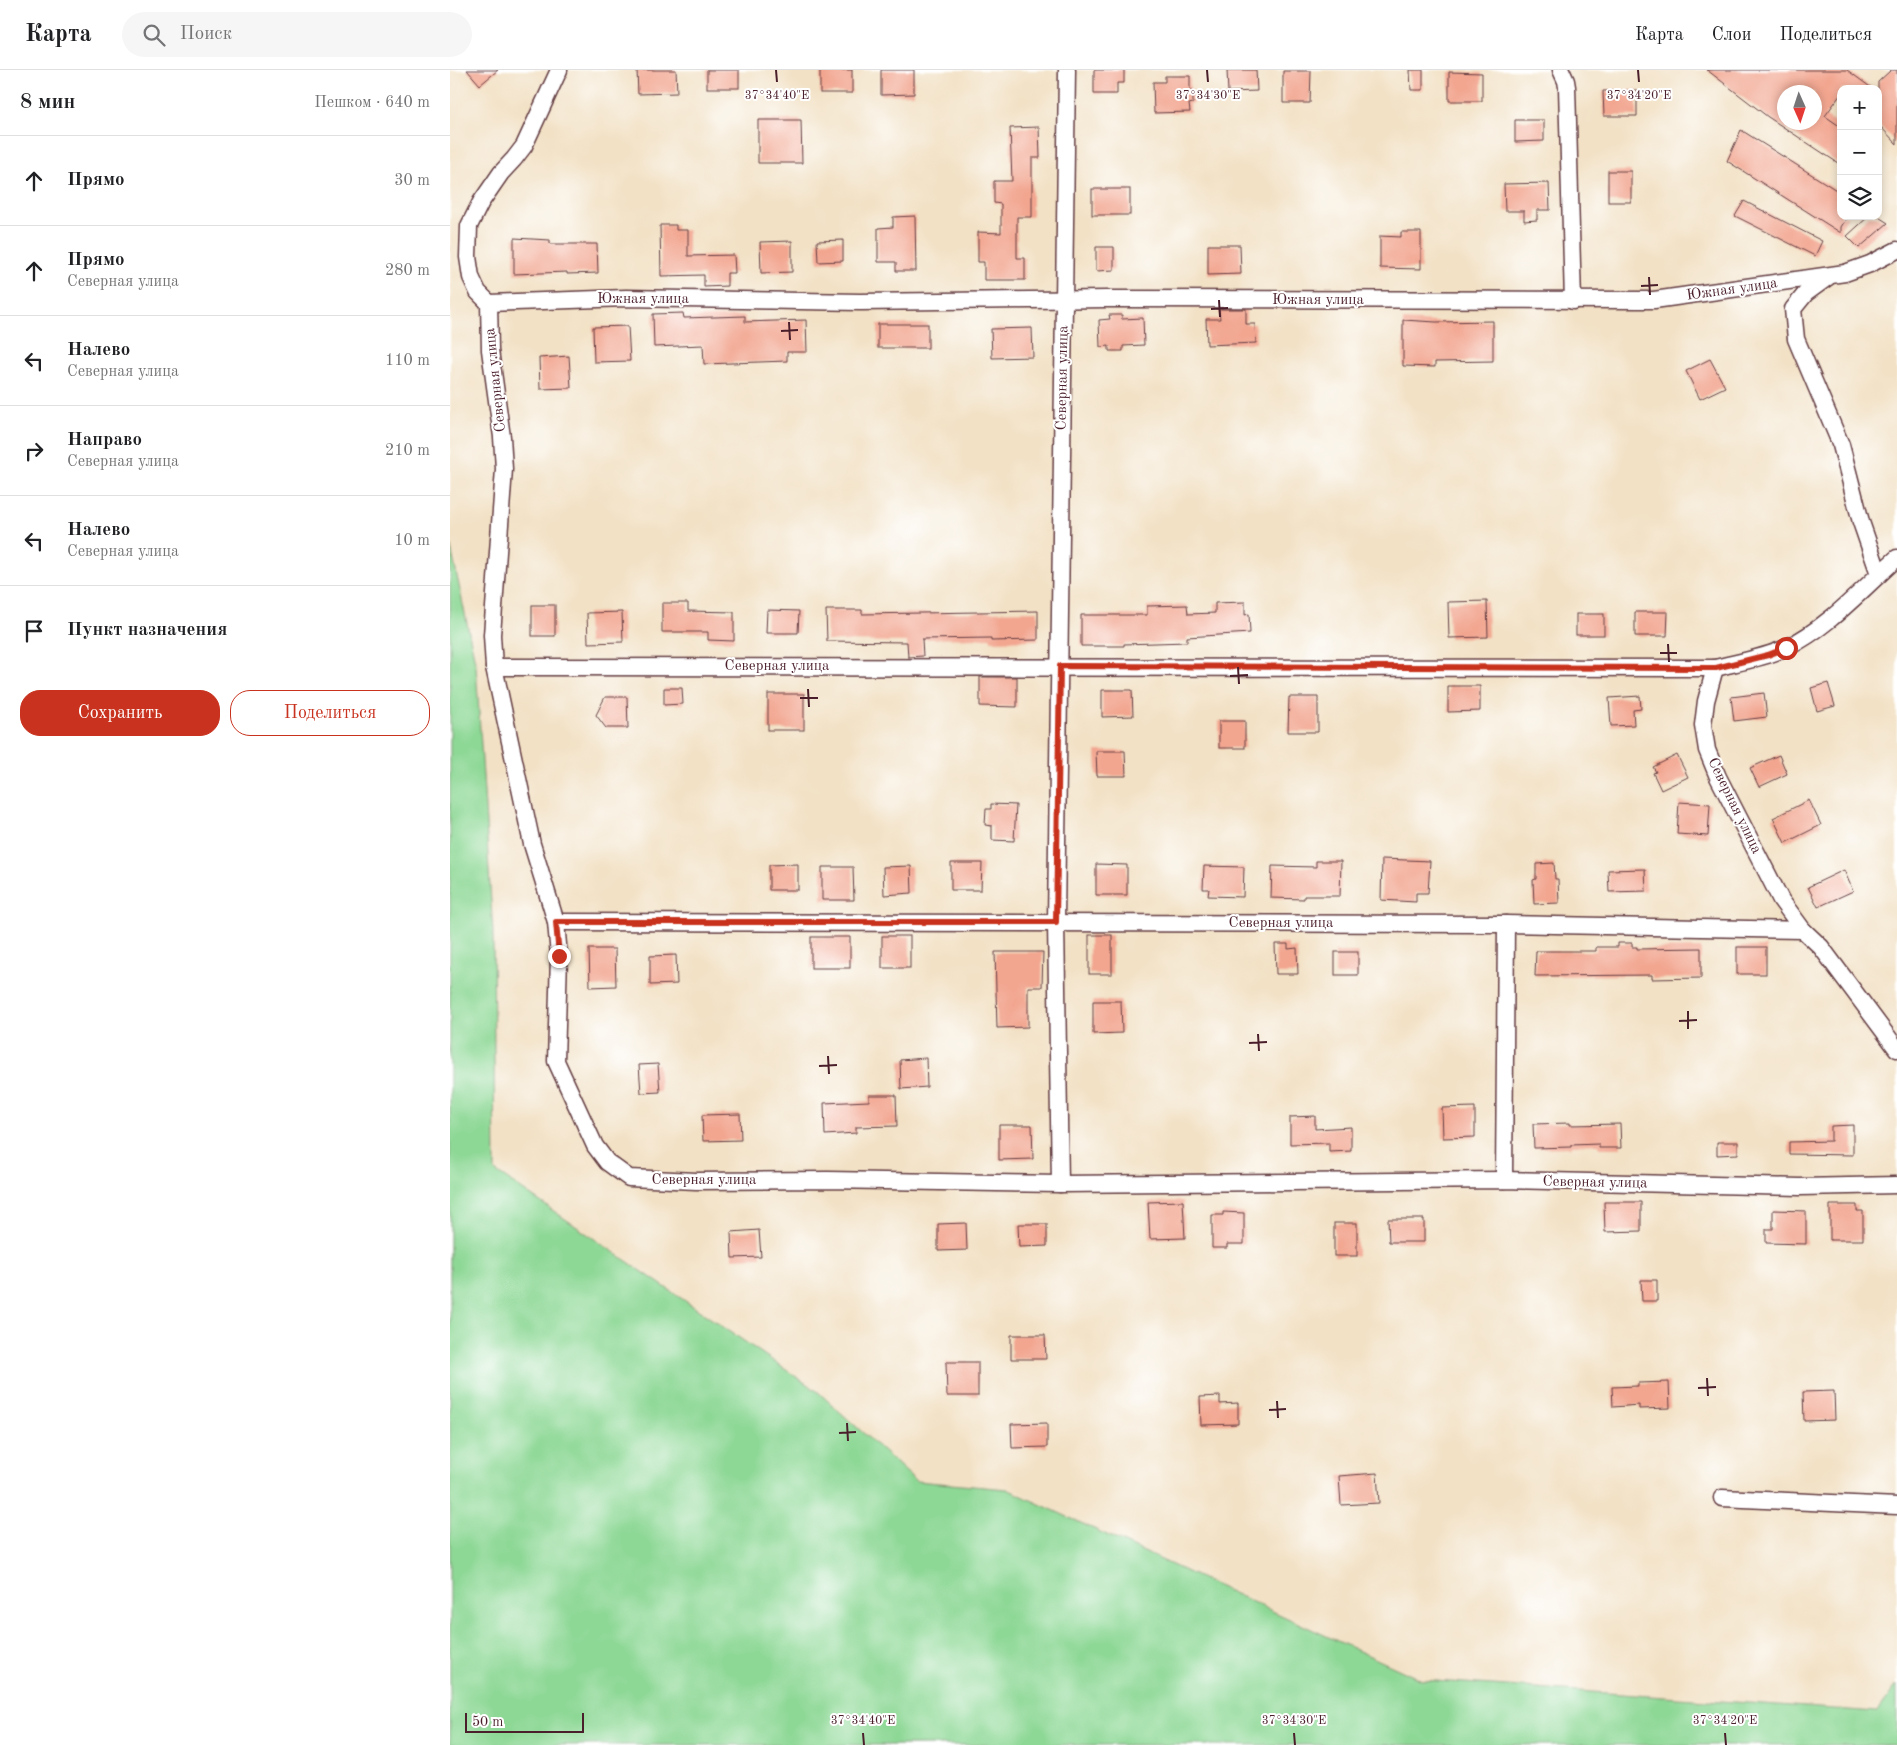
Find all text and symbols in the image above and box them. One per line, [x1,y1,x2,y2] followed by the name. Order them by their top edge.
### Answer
[122,12,472,57] search box
[140,21,168,49] icon: search
[25,23,92,47] text: Карта
[180,25,232,44] text: Поиск
[1635,26,1684,44] text: Карта
[1712,26,1751,44] text: Слои
[1779,26,1872,44] text: Поделиться
[1777,85,1822,130] north arrow
[1837,85,1882,220] map controls
[1837,85,1882,130] button: +
[745,90,809,102] text: 37°34'40"E
[1176,90,1240,102] text: 37°34'30"E
[1607,90,1671,102] text: 37°34'20"E
[20,92,75,113] text: 8 мин
[314,95,430,111] text: Пешком · 640 m
[1837,130,1882,175] button: −
[20,167,48,195] icon: ahead
[67,171,125,190] text: Прямо
[394,173,430,189] text: 30 m
[1837,175,1882,220] button: layers
[67,251,125,270] text: Прямо
[20,257,48,285] icon: ahead
[385,263,430,279] text: 280 m
[67,274,179,290] text: Северная улица
[1685,276,1779,304] street label: Южная улица
[597,292,689,307] street label: Южная улица
[1272,293,1364,308] street label: Южная улица
[1055,325,1071,431] street label: Северная улица
[483,327,509,433] street label: Северная улица
[67,341,130,360] text: Налево
[20,347,48,375] icon: left
[385,353,430,369] text: 110 m
[67,364,179,380] text: Северная улица
[67,431,142,450] text: Направо
[20,437,48,465] icon: right
[385,443,430,459] text: 210 m
[67,454,179,470] text: Северная улица
[67,521,130,540] text: Налево
[20,527,48,555] icon: left
[394,533,430,549] text: 10 m
[67,544,179,560] text: Северная улица
[20,617,48,645] icon: arrive
[67,621,227,640] text: Пункт назначения
[1775,637,1798,660] route start
[725,659,830,674] street label: Северная улица
[20,690,220,736] button: Сохранить
[230,690,430,736] button: Поделиться
[1704,756,1764,857] street label: Северная улица
[1229,916,1334,931] street label: Северная улица
[548,945,571,968] route end
[652,1173,757,1188] street label: Северная улица
[1542,1175,1648,1191] street label: Северная улица
[465,1710,584,1733] scale bar
[472,1715,503,1729] text: 50 m
[831,1715,895,1727] text: 37°34'40"E
[1262,1715,1326,1727] text: 37°34'30"E
[1693,1715,1757,1727] text: 37°34'20"E

